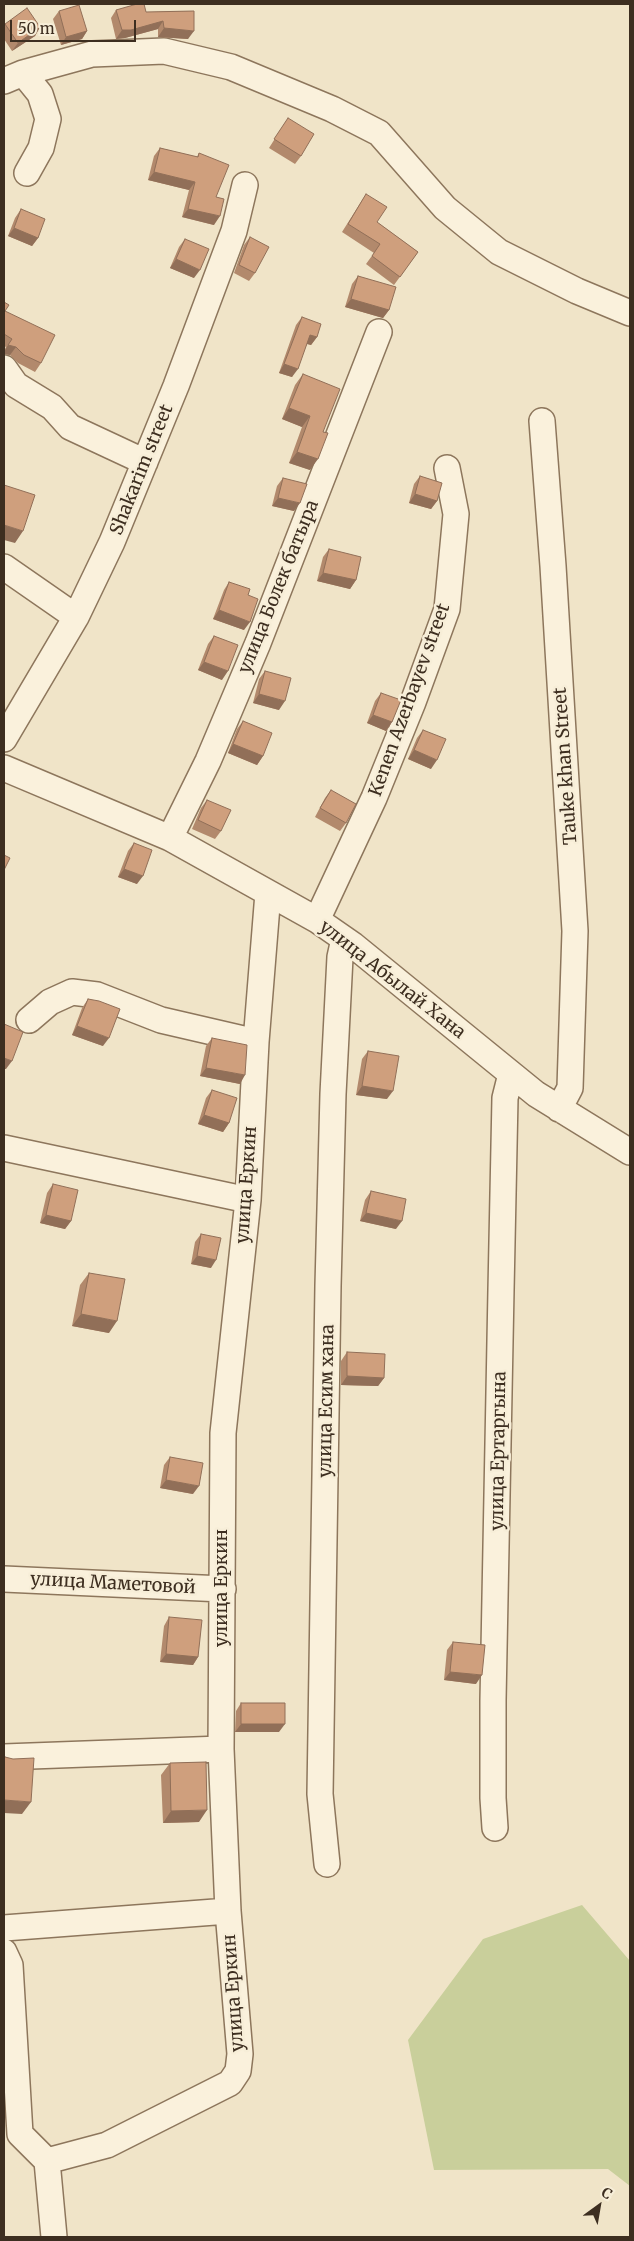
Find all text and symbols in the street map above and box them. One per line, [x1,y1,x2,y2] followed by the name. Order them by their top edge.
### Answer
[12,10,139,42] scale bar
[18,19,55,38] text: 50 m
[106,402,178,538] street label: Shakarim street
[234,497,324,677] street label: улица Болек батыра
[365,601,455,799] street label: Kenen Azerbayev street
[550,686,582,846] street label: Tauke khan Street
[315,916,469,1044] street label: улица Абылай Хана
[232,1125,262,1245] street label: улица Еркин
[315,1324,339,1478] street label: улица Есим хана
[487,1371,511,1531] street label: улица Ертаргына
[211,1529,233,1647] street label: улица Еркин
[30,1569,196,1599] street label: улица Маметовой
[219,1933,249,2053] street label: улица Еркин
[574,2181,624,2231] north arrow
[598,2183,616,2203] text: С

